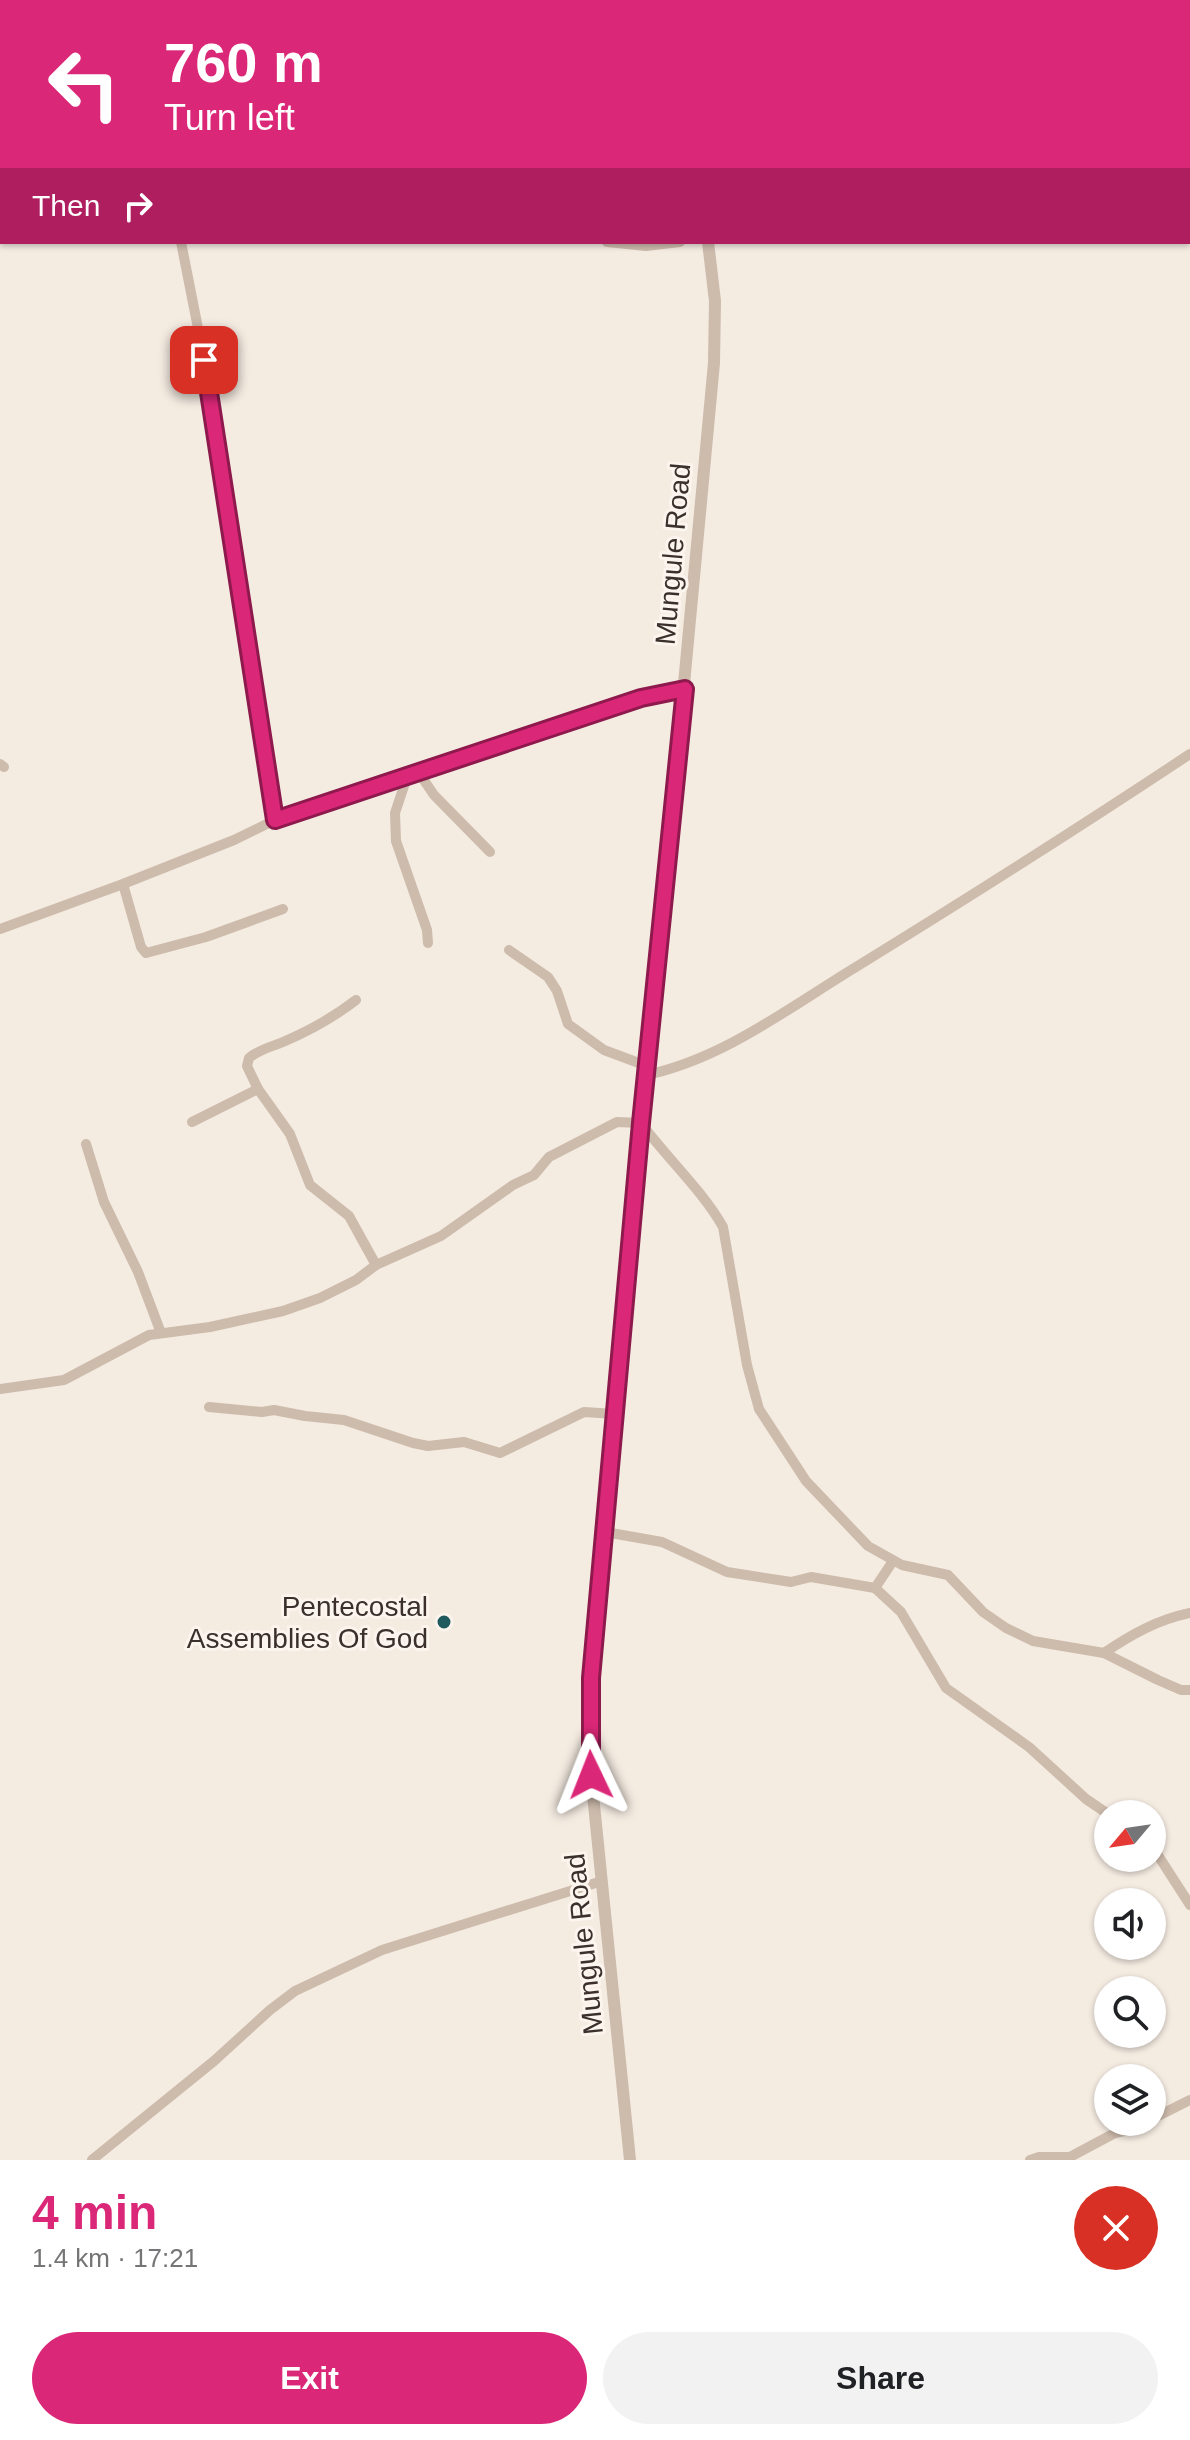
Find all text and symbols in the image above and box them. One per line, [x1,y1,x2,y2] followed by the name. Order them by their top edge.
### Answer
[164,31,323,94] text: 760 m
[32,32,136,136] icon: left
[164,97,295,138] text: Turn left
[116,184,160,228] icon: right
[32,189,100,222] text: Then
[170,326,238,394] pin
[182,338,226,382] icon: arrive
[650,462,696,646] street label: Mungule Road
[187,1591,428,1654] place label: Pentecostal Assemblies Of God
[435,1613,453,1631] marker: Pentecostal Assemblies Of God
[549,1733,633,1817] position arrow
[1094,1800,1166,1872] north arrow
[1094,1800,1166,2136] map controls
[559,1852,609,2036] street label: Mungule Road
[1094,1888,1166,1960] button: sound
[1094,1976,1166,2048] button: search
[1094,2064,1166,2136] button: layers
[32,2186,157,2239] text: 4 min
[1074,2186,1158,2270] button: close
[32,2243,198,2273] text: 1.4 km · 17:21
[32,2332,587,2424] button: Exit
[603,2332,1158,2424] button: Share

